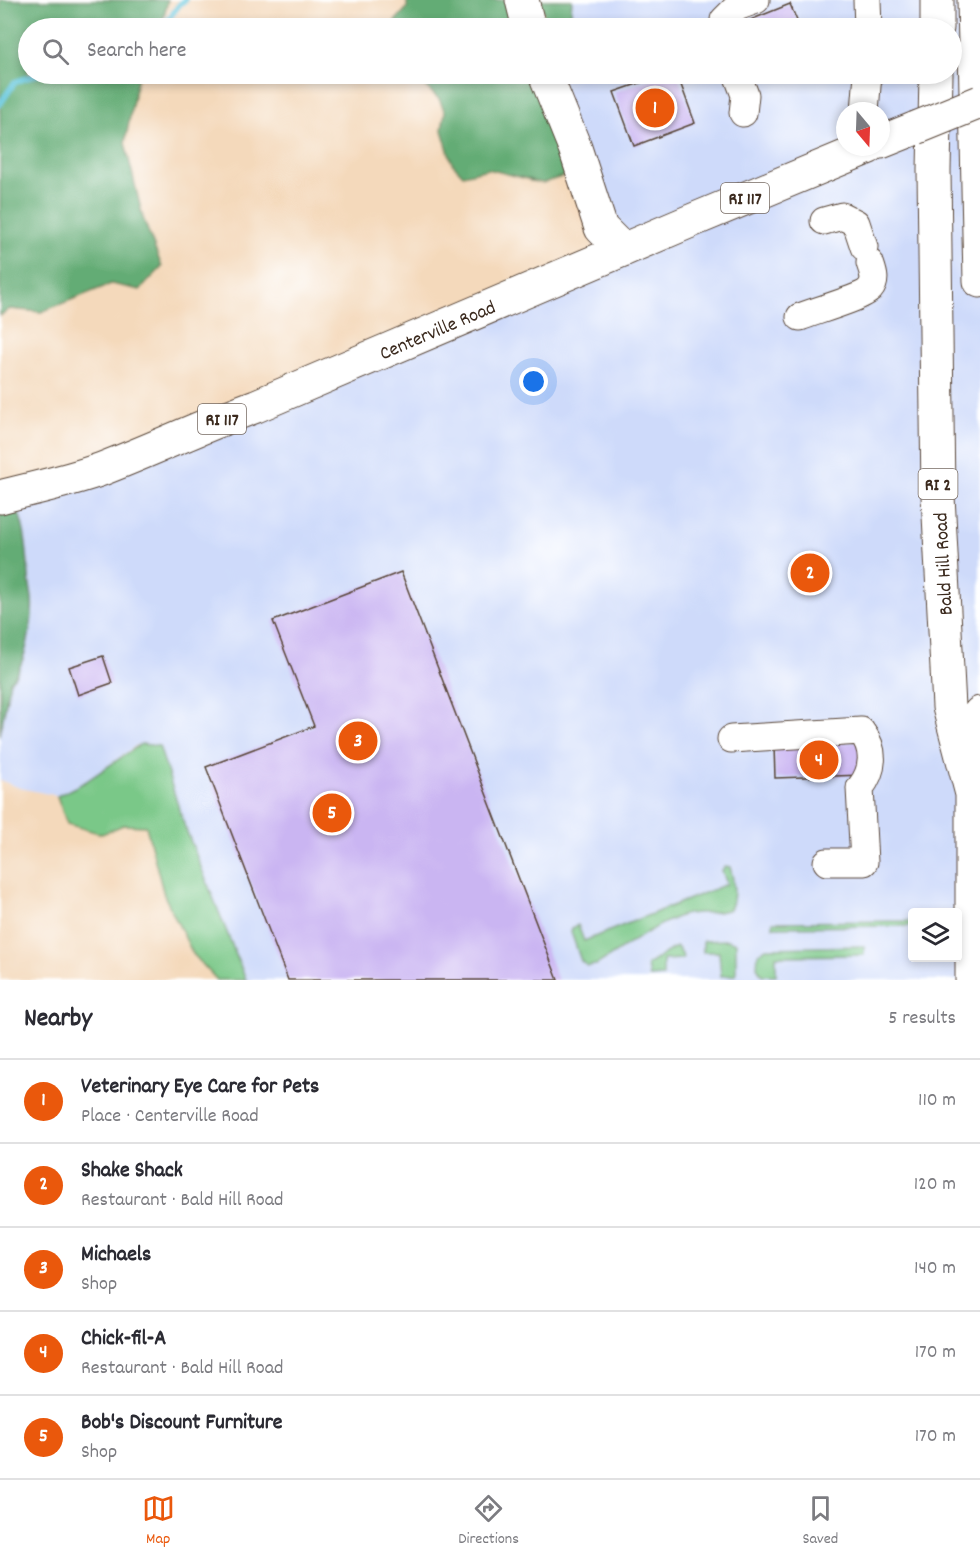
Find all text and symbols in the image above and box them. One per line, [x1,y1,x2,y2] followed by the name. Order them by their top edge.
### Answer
[18,18,962,84] search box
[39,35,72,68] icon: search
[87,36,186,67] text: Search here
[636,86,674,130] pin: 1
[836,102,890,156] north arrow
[721,183,769,213] road number: RI 117
[376,295,501,369] street label: Centerville Road
[519,367,548,396] your location
[198,404,246,434] road number: RI 117
[918,469,958,499] road number: RI 2
[928,512,962,616] street label: Bald Hill Road
[790,550,830,596] pin: 2
[338,718,378,764] pin: 3
[800,738,838,783] pin: 4
[312,790,352,836] pin: 5
[908,908,962,962] map controls
[908,908,962,962] button: layers
[24,1001,92,1038] text: Nearby
[888,1005,956,1033] text: 5 results
[81,1072,319,1103] text: Veterinary Eye Care for Pets
[41,1087,46,1115] text: 1
[918,1087,956,1115] text: 110 m
[81,1103,259,1131] text: Place · Centerville Road
[81,1156,183,1187] text: Shake Shack
[39,1171,48,1199] text: 2
[914,1171,956,1199] text: 120 m
[81,1187,283,1215] text: Restaurant · Bald Hill Road
[81,1240,151,1271] text: Michaels
[39,1255,48,1283] text: 3
[914,1255,956,1283] text: 140 m
[81,1271,117,1299] text: Shop
[81,1324,166,1355] text: Chick-fil-A
[39,1339,48,1367] text: 4
[915,1339,956,1367] text: 170 m
[81,1355,283,1383] text: Restaurant · Bald Hill Road
[81,1408,283,1439] text: Bob's Discount Furniture
[39,1423,48,1451] text: 5
[915,1423,956,1451] text: 170 m
[81,1439,117,1467] text: Shop
[142,1492,175,1551] tab: Map
[458,1492,519,1551] tab: Directions
[802,1492,838,1551] tab: Saved

